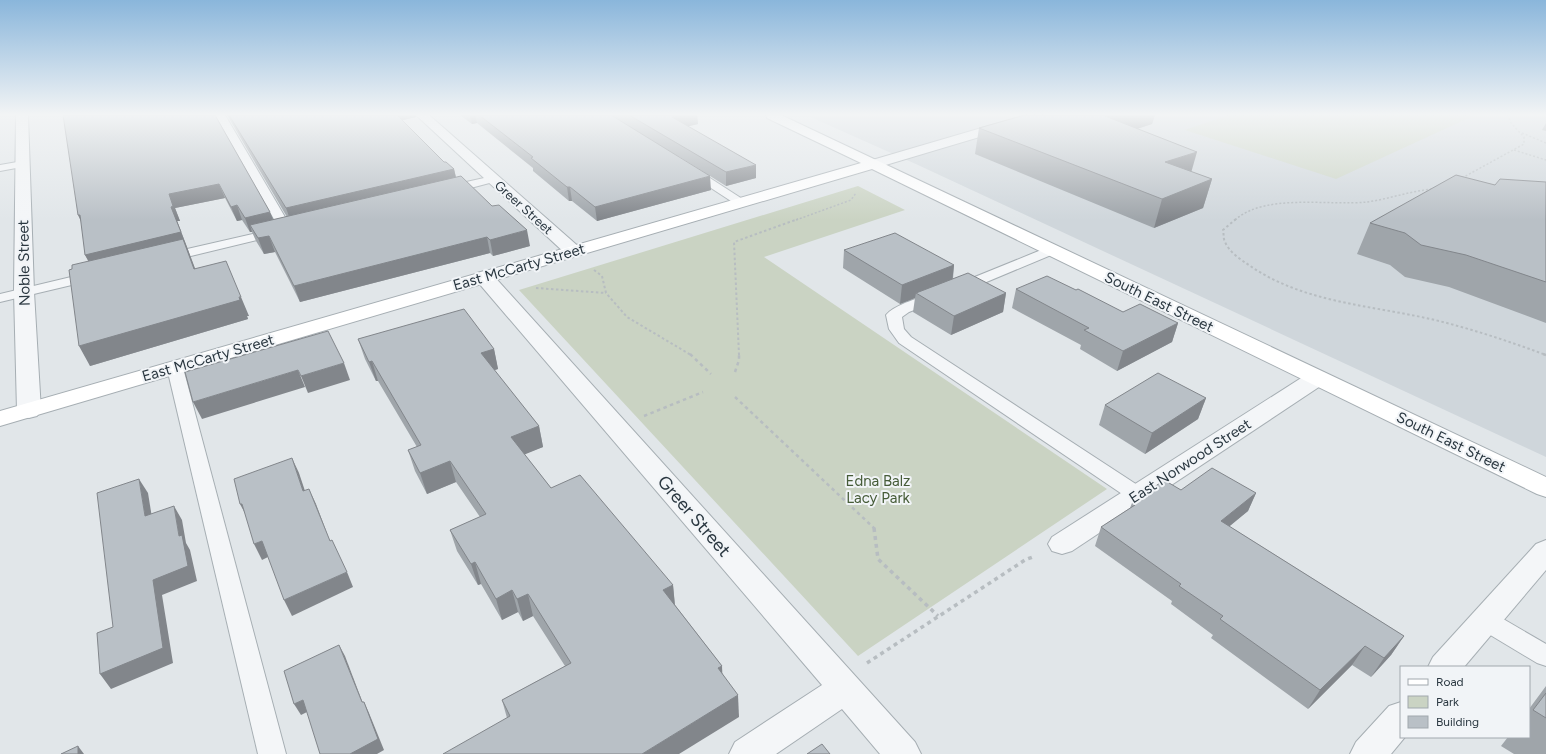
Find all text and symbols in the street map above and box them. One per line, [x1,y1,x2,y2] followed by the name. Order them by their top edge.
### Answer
[492,178,556,237] street label: Greer Street
[14,219,34,306] street label: Noble Street
[451,239,587,294] street label: East McCarty Street
[1102,268,1217,336] street label: South East Street
[140,330,276,385] street label: East McCarty Street
[1394,408,1509,476] street label: South East Street
[1126,415,1255,507] street label: East Norwood Street
[653,471,735,561] street label: Greer Street
[846,472,910,507] park label: Edna Balz Lacy Park
[1400,666,1530,738] legend
[1436,675,1464,689] text: Road
[1436,695,1459,709] text: Park
[1436,715,1479,729] text: Building

